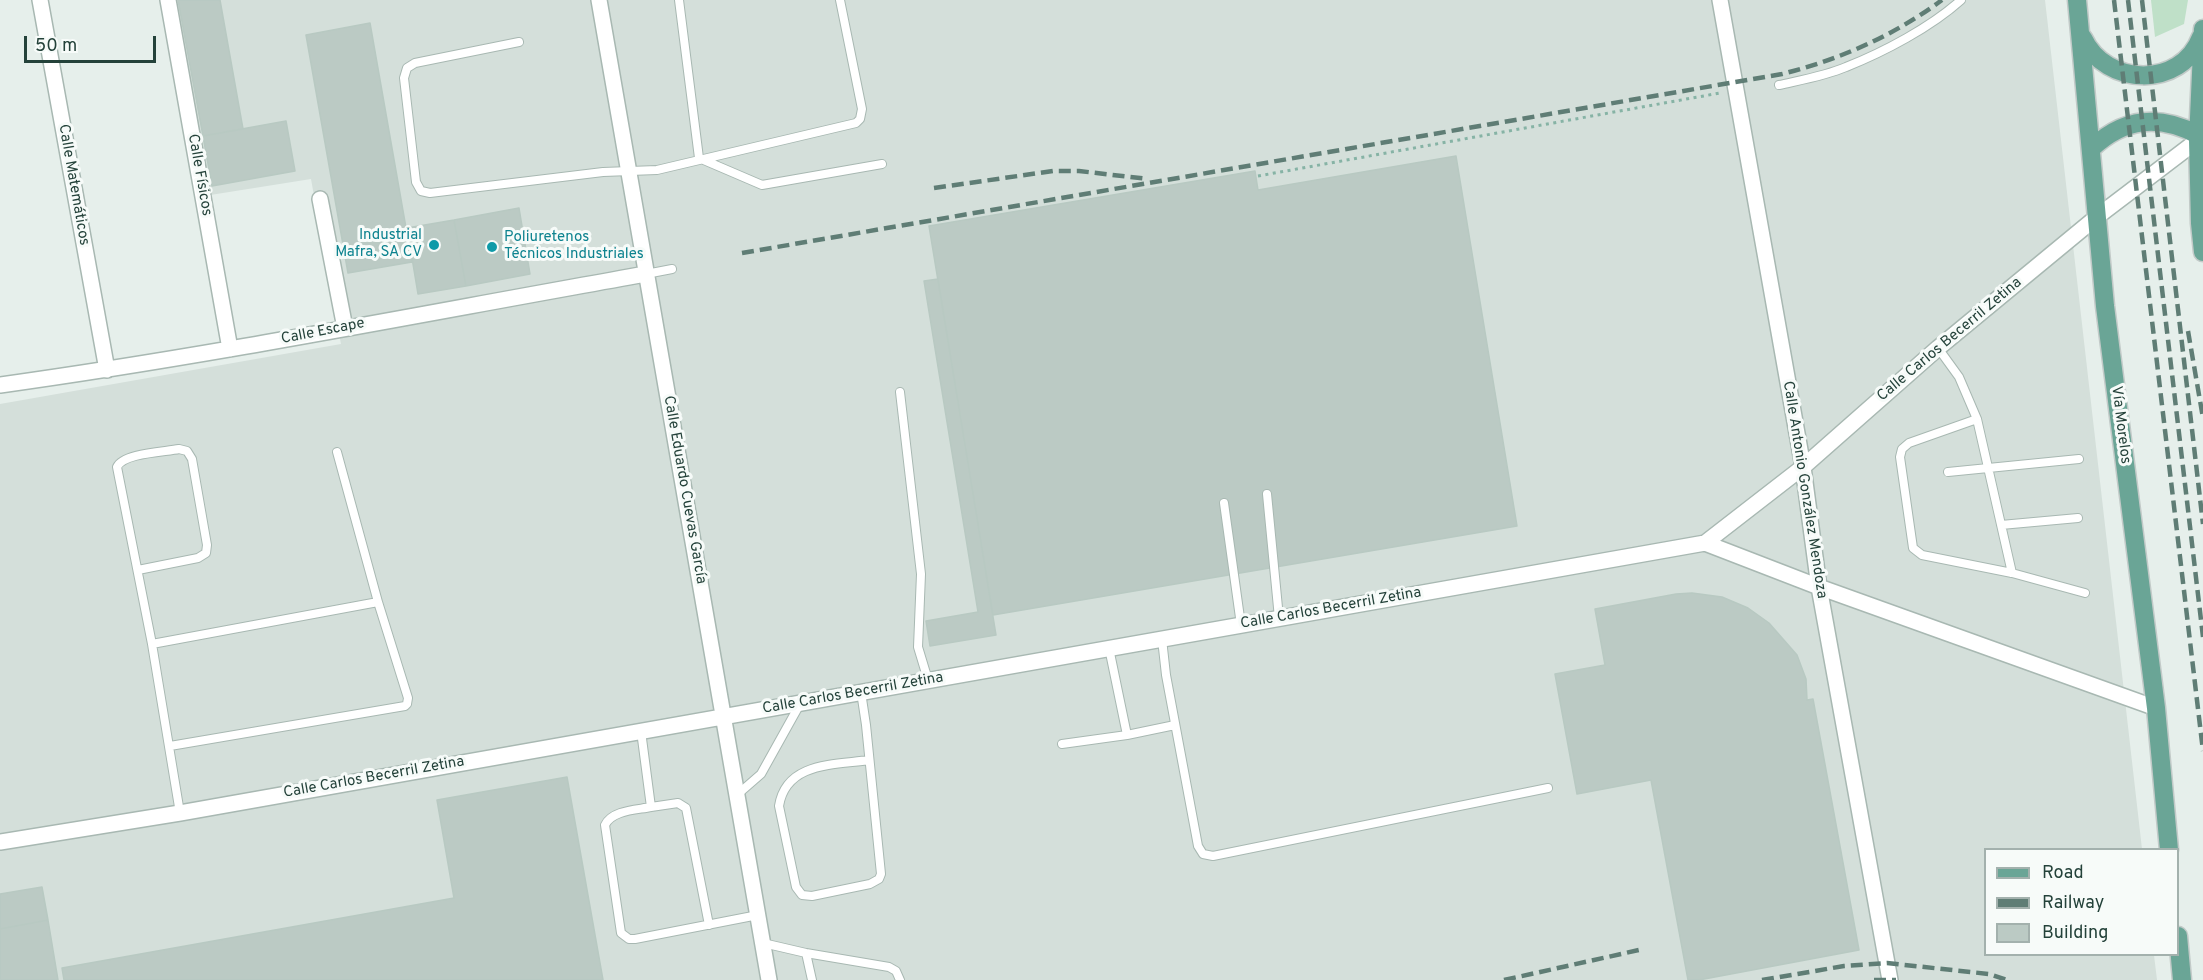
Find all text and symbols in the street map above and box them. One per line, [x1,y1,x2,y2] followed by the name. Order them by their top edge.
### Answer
[27,24,159,62] scale bar
[35,35,77,58] text: 50 m
[53,123,93,247] street label: Calle Matemáticos
[183,133,215,217] street label: Calle Físicos
[335,227,422,262] place label: Industrial Mafra, SA CV
[504,229,644,264] place label: Poliuretenos Técnicos Industriales
[427,238,441,252] marker: Industrial Mafra, SA CV
[485,240,499,254] marker: Poliuretenos Técnicos Industriales
[1874,274,2026,406] street label: Calle Carlos Becerril Zetina
[280,315,366,349] street label: Calle Escape
[1778,380,1830,600] street label: Calle Antonio González Mendoza
[2106,385,2134,465] street label: Vía Morelos
[659,394,709,586] street label: Calle Eduardo Cuevas García
[1239,584,1423,634] street label: Calle Carlos Becerril Zetina
[761,669,945,719] street label: Calle Carlos Becerril Zetina
[282,753,466,803] street label: Calle Carlos Becerril Zetina
[1984,848,2179,956] legend
[2042,862,2084,885] text: Road
[2042,892,2104,915] text: Railway
[2042,922,2108,945] text: Building

